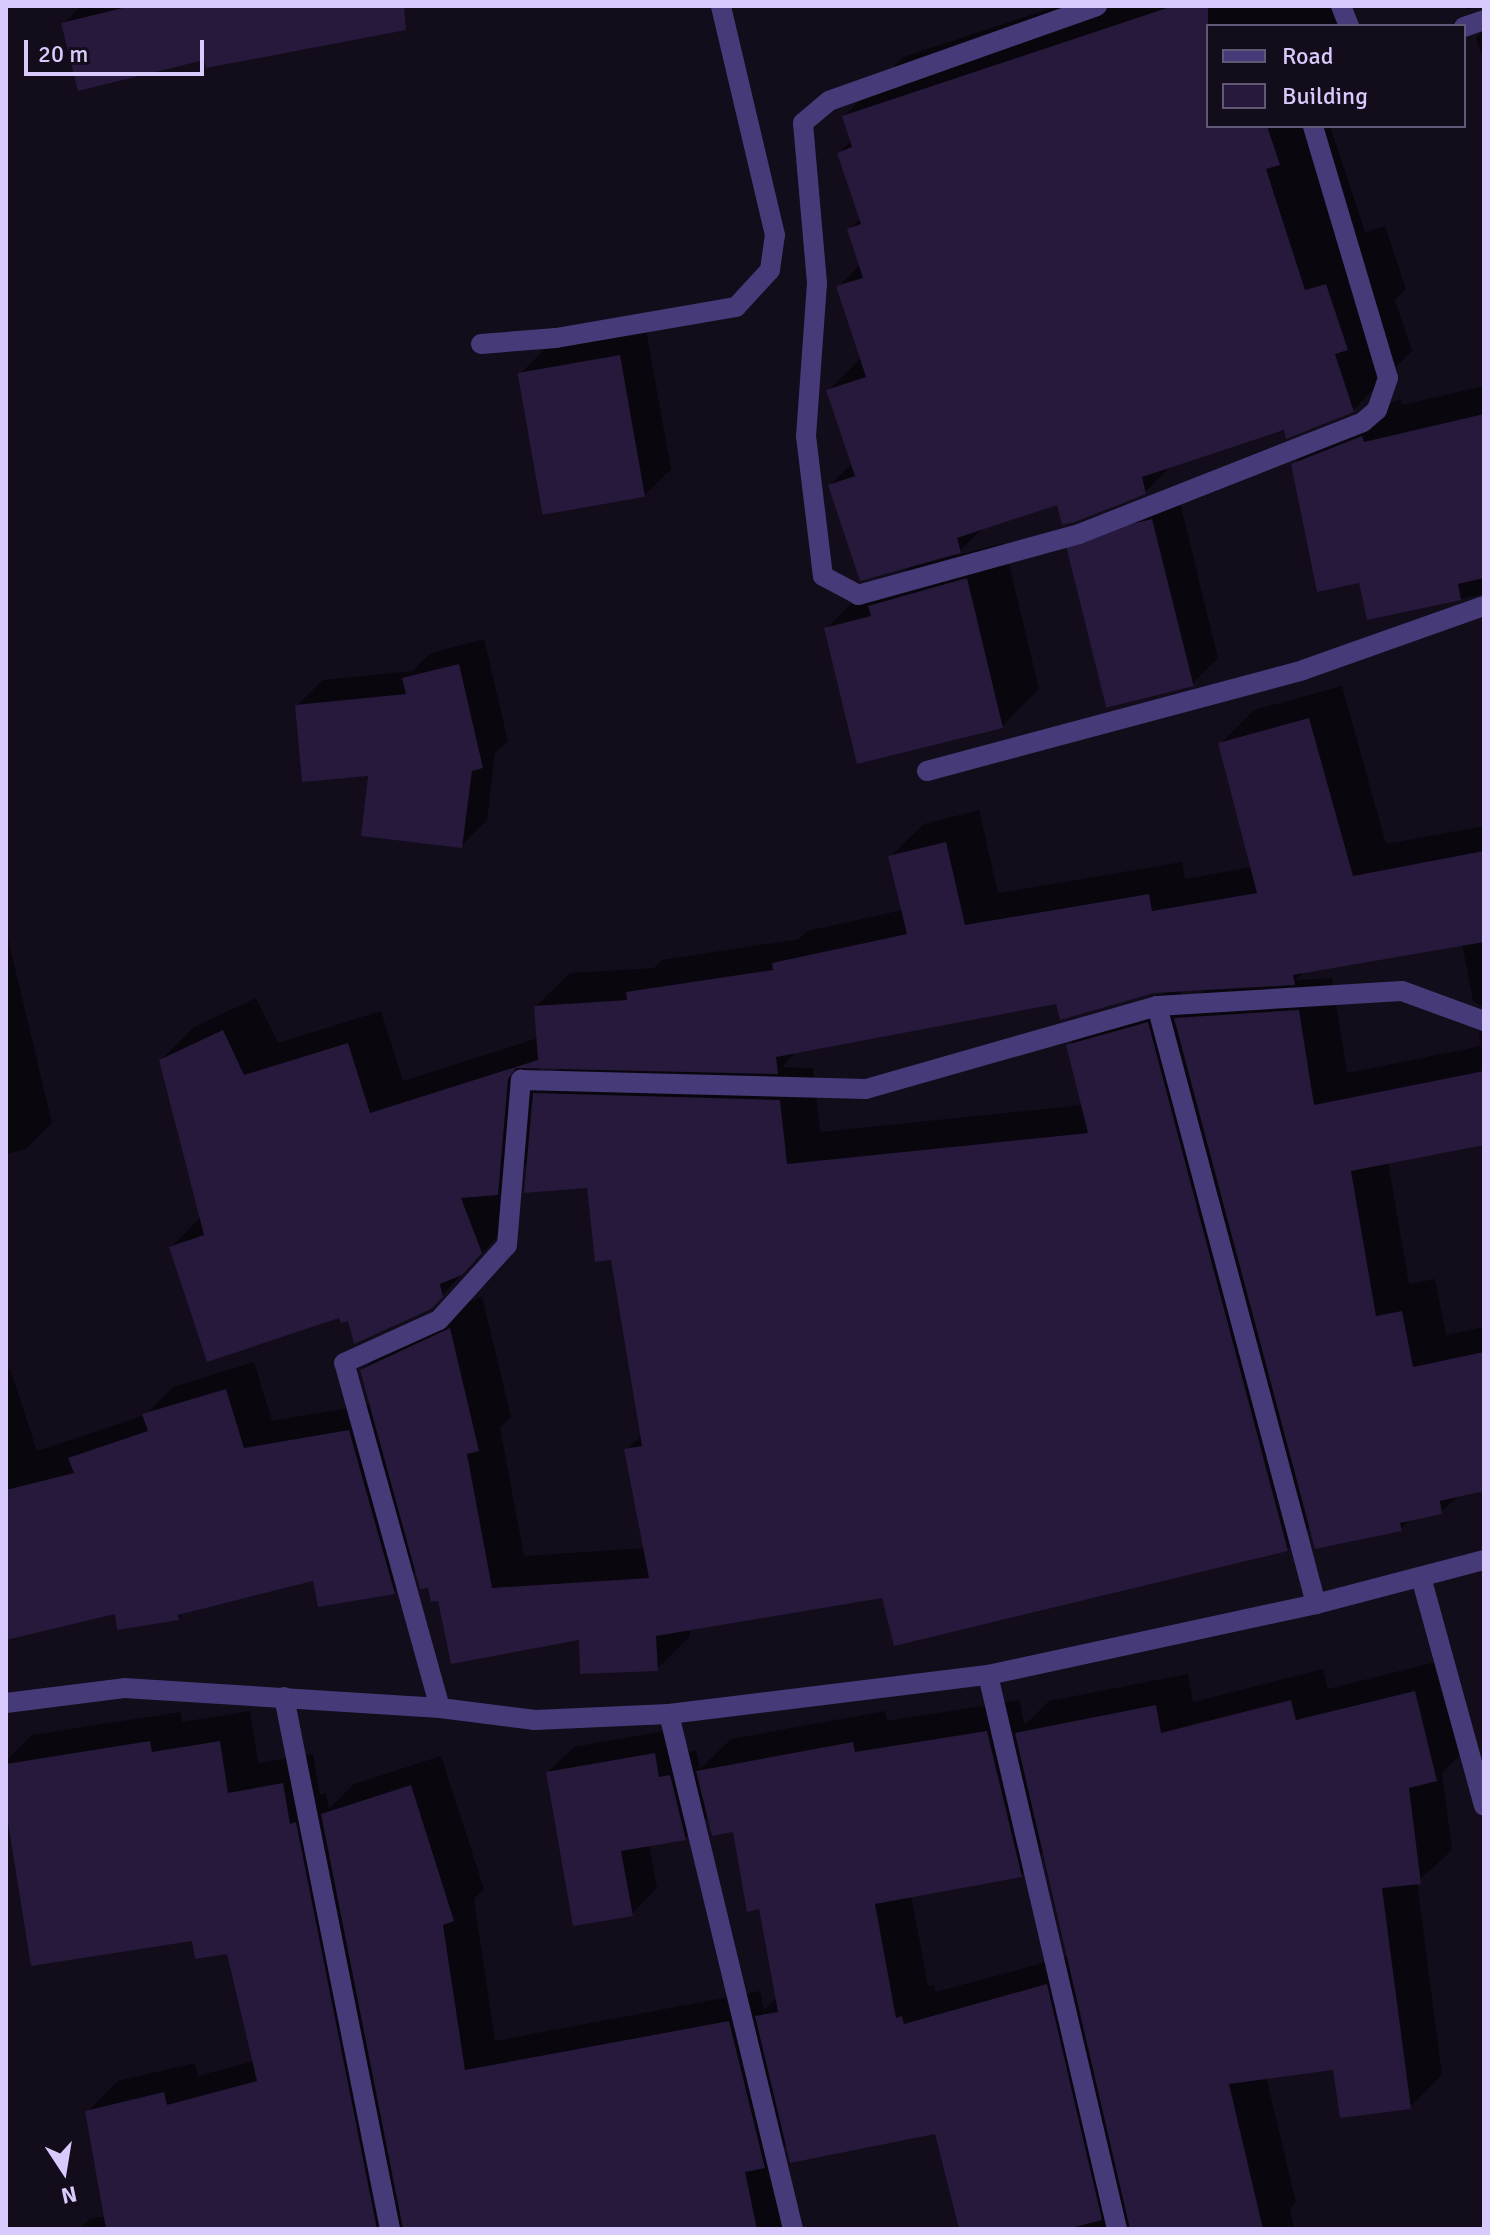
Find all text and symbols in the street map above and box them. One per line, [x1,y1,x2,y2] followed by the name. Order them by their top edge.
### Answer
[28,24,208,74] scale bar
[1206,24,1466,128] legend
[38,39,88,69] text: 20 m
[1282,41,1333,71] text: Road
[1282,81,1368,111] text: Building
[24,2131,104,2211] north arrow
[59,2180,79,2210] text: N

